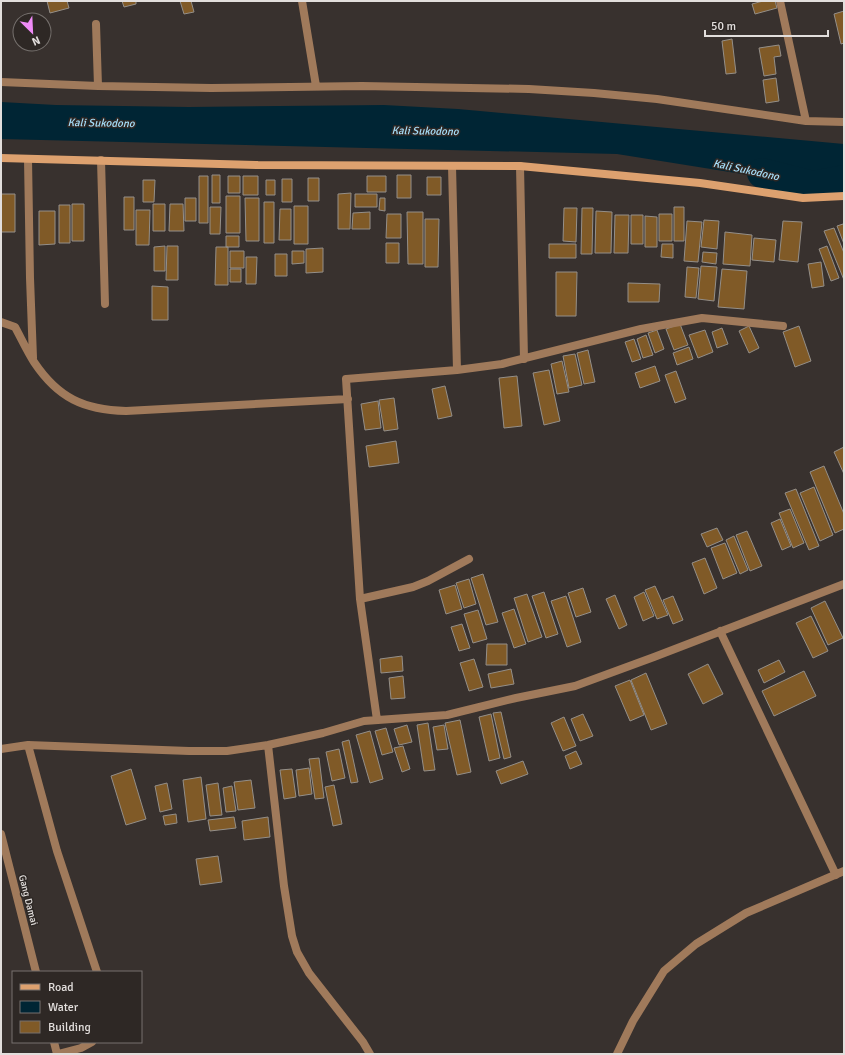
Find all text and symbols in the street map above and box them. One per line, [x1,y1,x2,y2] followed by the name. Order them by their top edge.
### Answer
[12,12,52,52] north arrow
[705,12,828,38] scale bar
[711,19,736,34] text: 50 m
[30,33,42,48] text: N
[67,116,136,130] water label: Kali Sukodono
[391,124,460,138] water label: Kali Sukodono
[712,157,781,184] water label: Kali Sukodono
[16,873,40,927] street label: Gang Damai
[12,971,142,1043] legend
[48,980,74,995] text: Road
[48,1000,79,1015] text: Water
[48,1020,91,1035] text: Building

